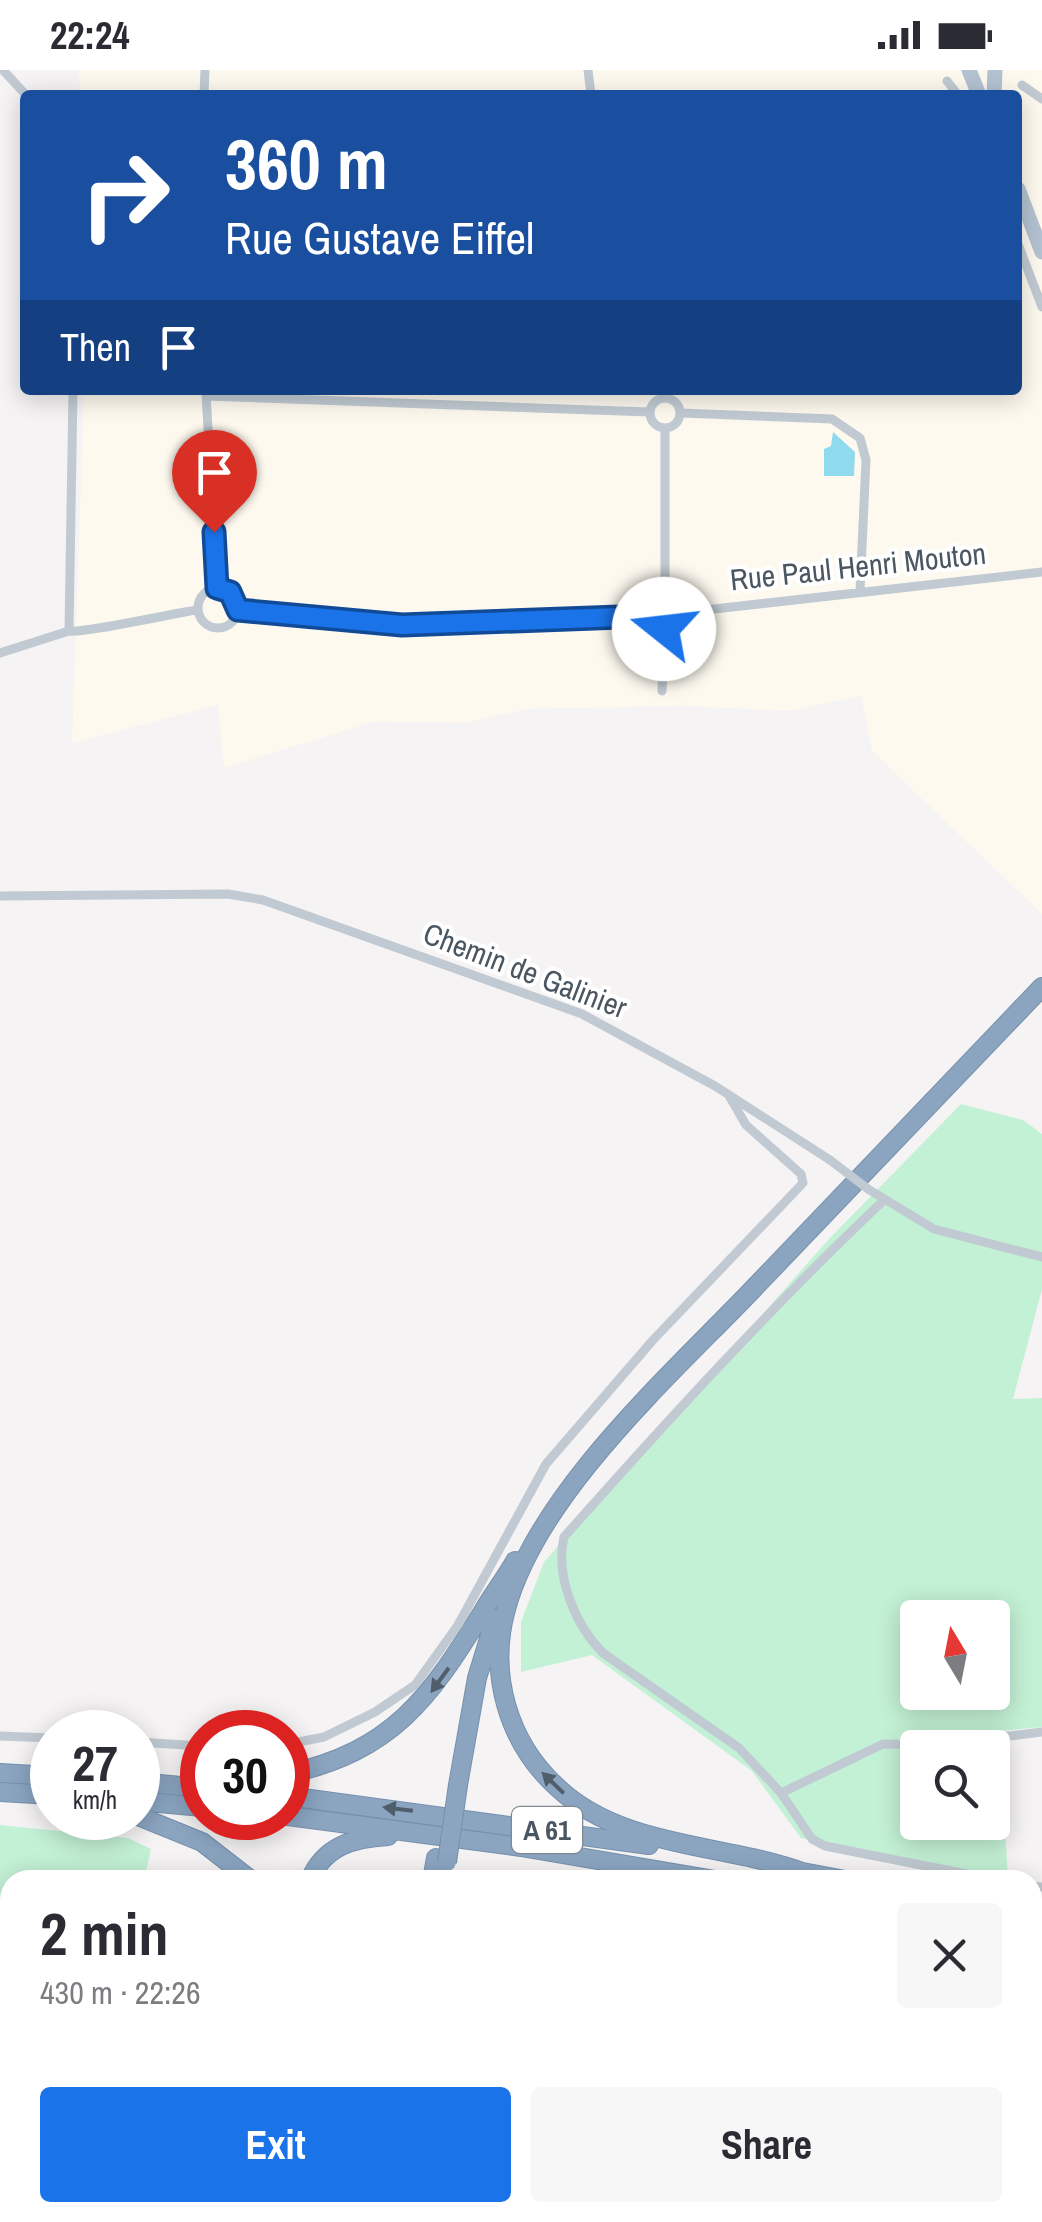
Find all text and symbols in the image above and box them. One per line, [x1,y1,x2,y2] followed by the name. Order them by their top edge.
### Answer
[50,10,130,61] text: 22:24
[225,117,388,211] text: 360 m
[60,130,190,260] icon: right
[225,207,534,268] text: Rue Gustave Eiffel
[151,320,206,375] icon: arrive
[60,322,131,373] text: Then
[172,430,257,533] pin
[187,445,242,500] icon: arrive
[728,533,988,599] street label: Rue Paul Henri Mouton
[612,577,716,681] position arrow
[418,913,633,1027] street label: Chemin de Galinier
[900,1600,1010,1710] north arrow
[900,1600,1010,1840] map controls
[431,1667,451,1693] one-way arrow
[180,1710,310,1840] speed limit sign: 30
[72,1729,118,1797] text: 27
[900,1730,1010,1840] button: search
[541,1771,565,1795] one-way arrow
[73,1783,117,1817] text: km/h
[381,1801,413,1817] one-way arrow
[512,1807,582,1853] road number: A 61
[40,1893,169,1974] text: 2 min
[897,1903,1002,2008] button: close
[40,1971,200,2014] text: 430 m · 22:26
[40,2087,511,2202] button: Exit
[531,2087,1002,2202] button: Share

